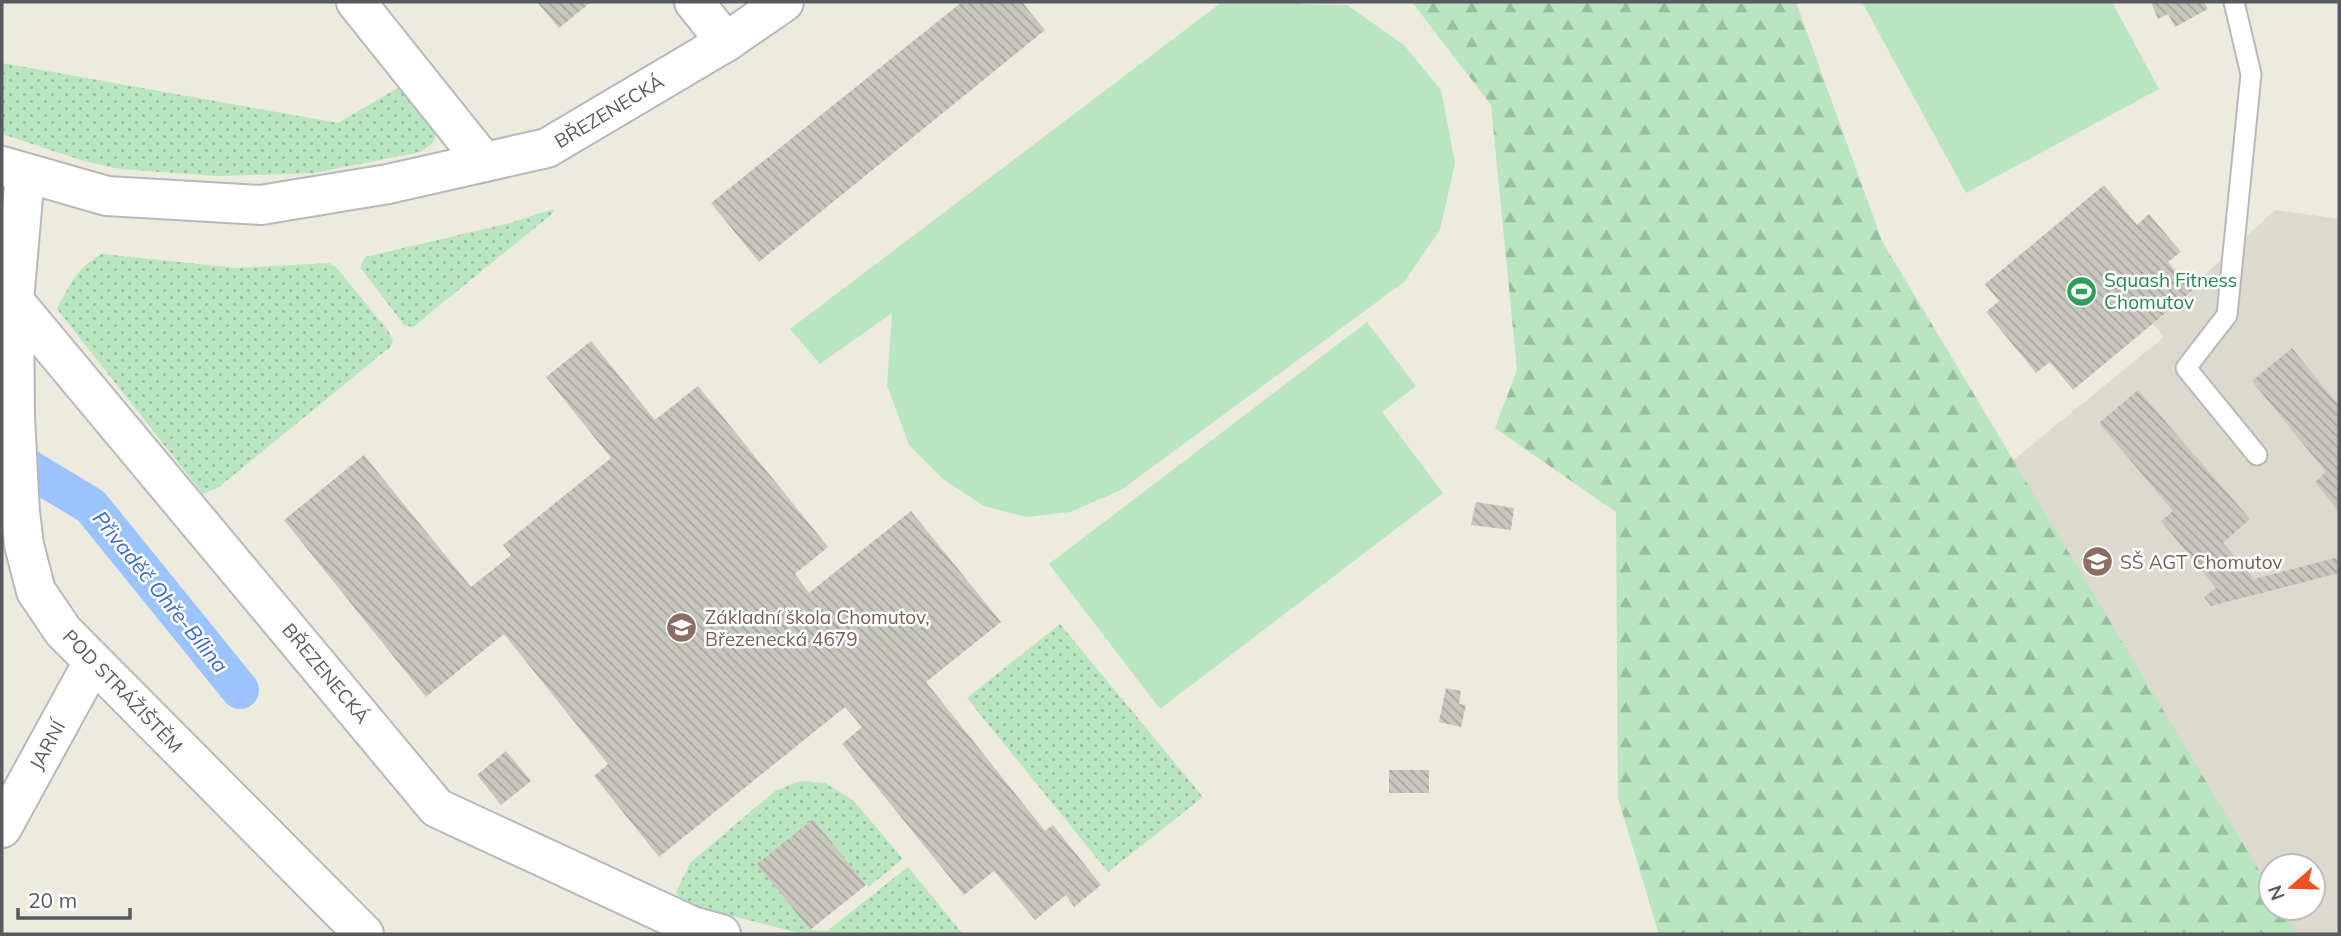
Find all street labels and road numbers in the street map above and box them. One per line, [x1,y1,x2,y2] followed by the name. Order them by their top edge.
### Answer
[550,69,668,153] street label: BŘEZENECKÁ
[277,618,375,728] street label: BŘEZENECKÁ
[58,624,188,758] street label: POD STRÁŽIŠTĚM
[24,715,71,774] street label: JARNÍ

